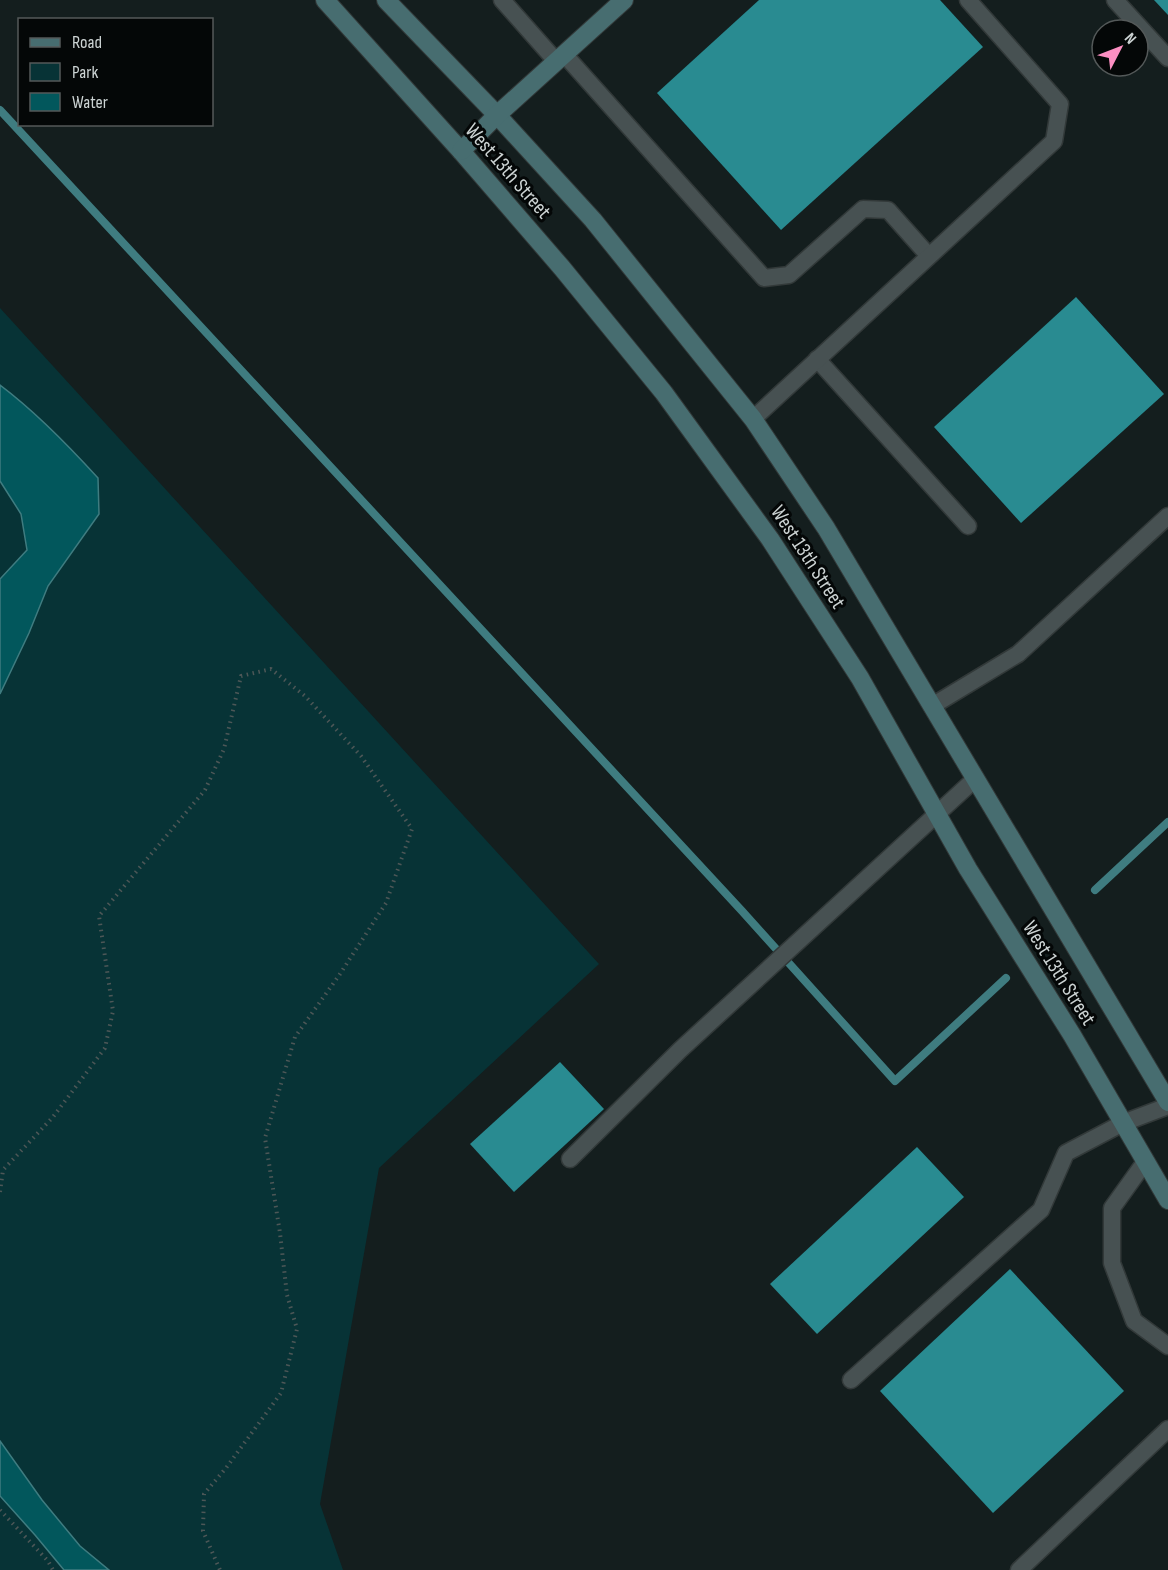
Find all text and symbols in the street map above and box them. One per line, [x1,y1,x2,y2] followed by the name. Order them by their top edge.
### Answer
[18,18,213,126] legend
[1090,18,1150,78] north arrow
[1120,29,1140,48] text: N
[72,32,102,53] text: Road
[72,62,98,83] text: Park
[72,92,108,113] text: Water
[460,118,556,224] street label: West 13th Street
[765,501,851,613] street label: West 13th Street
[1017,916,1101,1030] street label: West 13th Street

